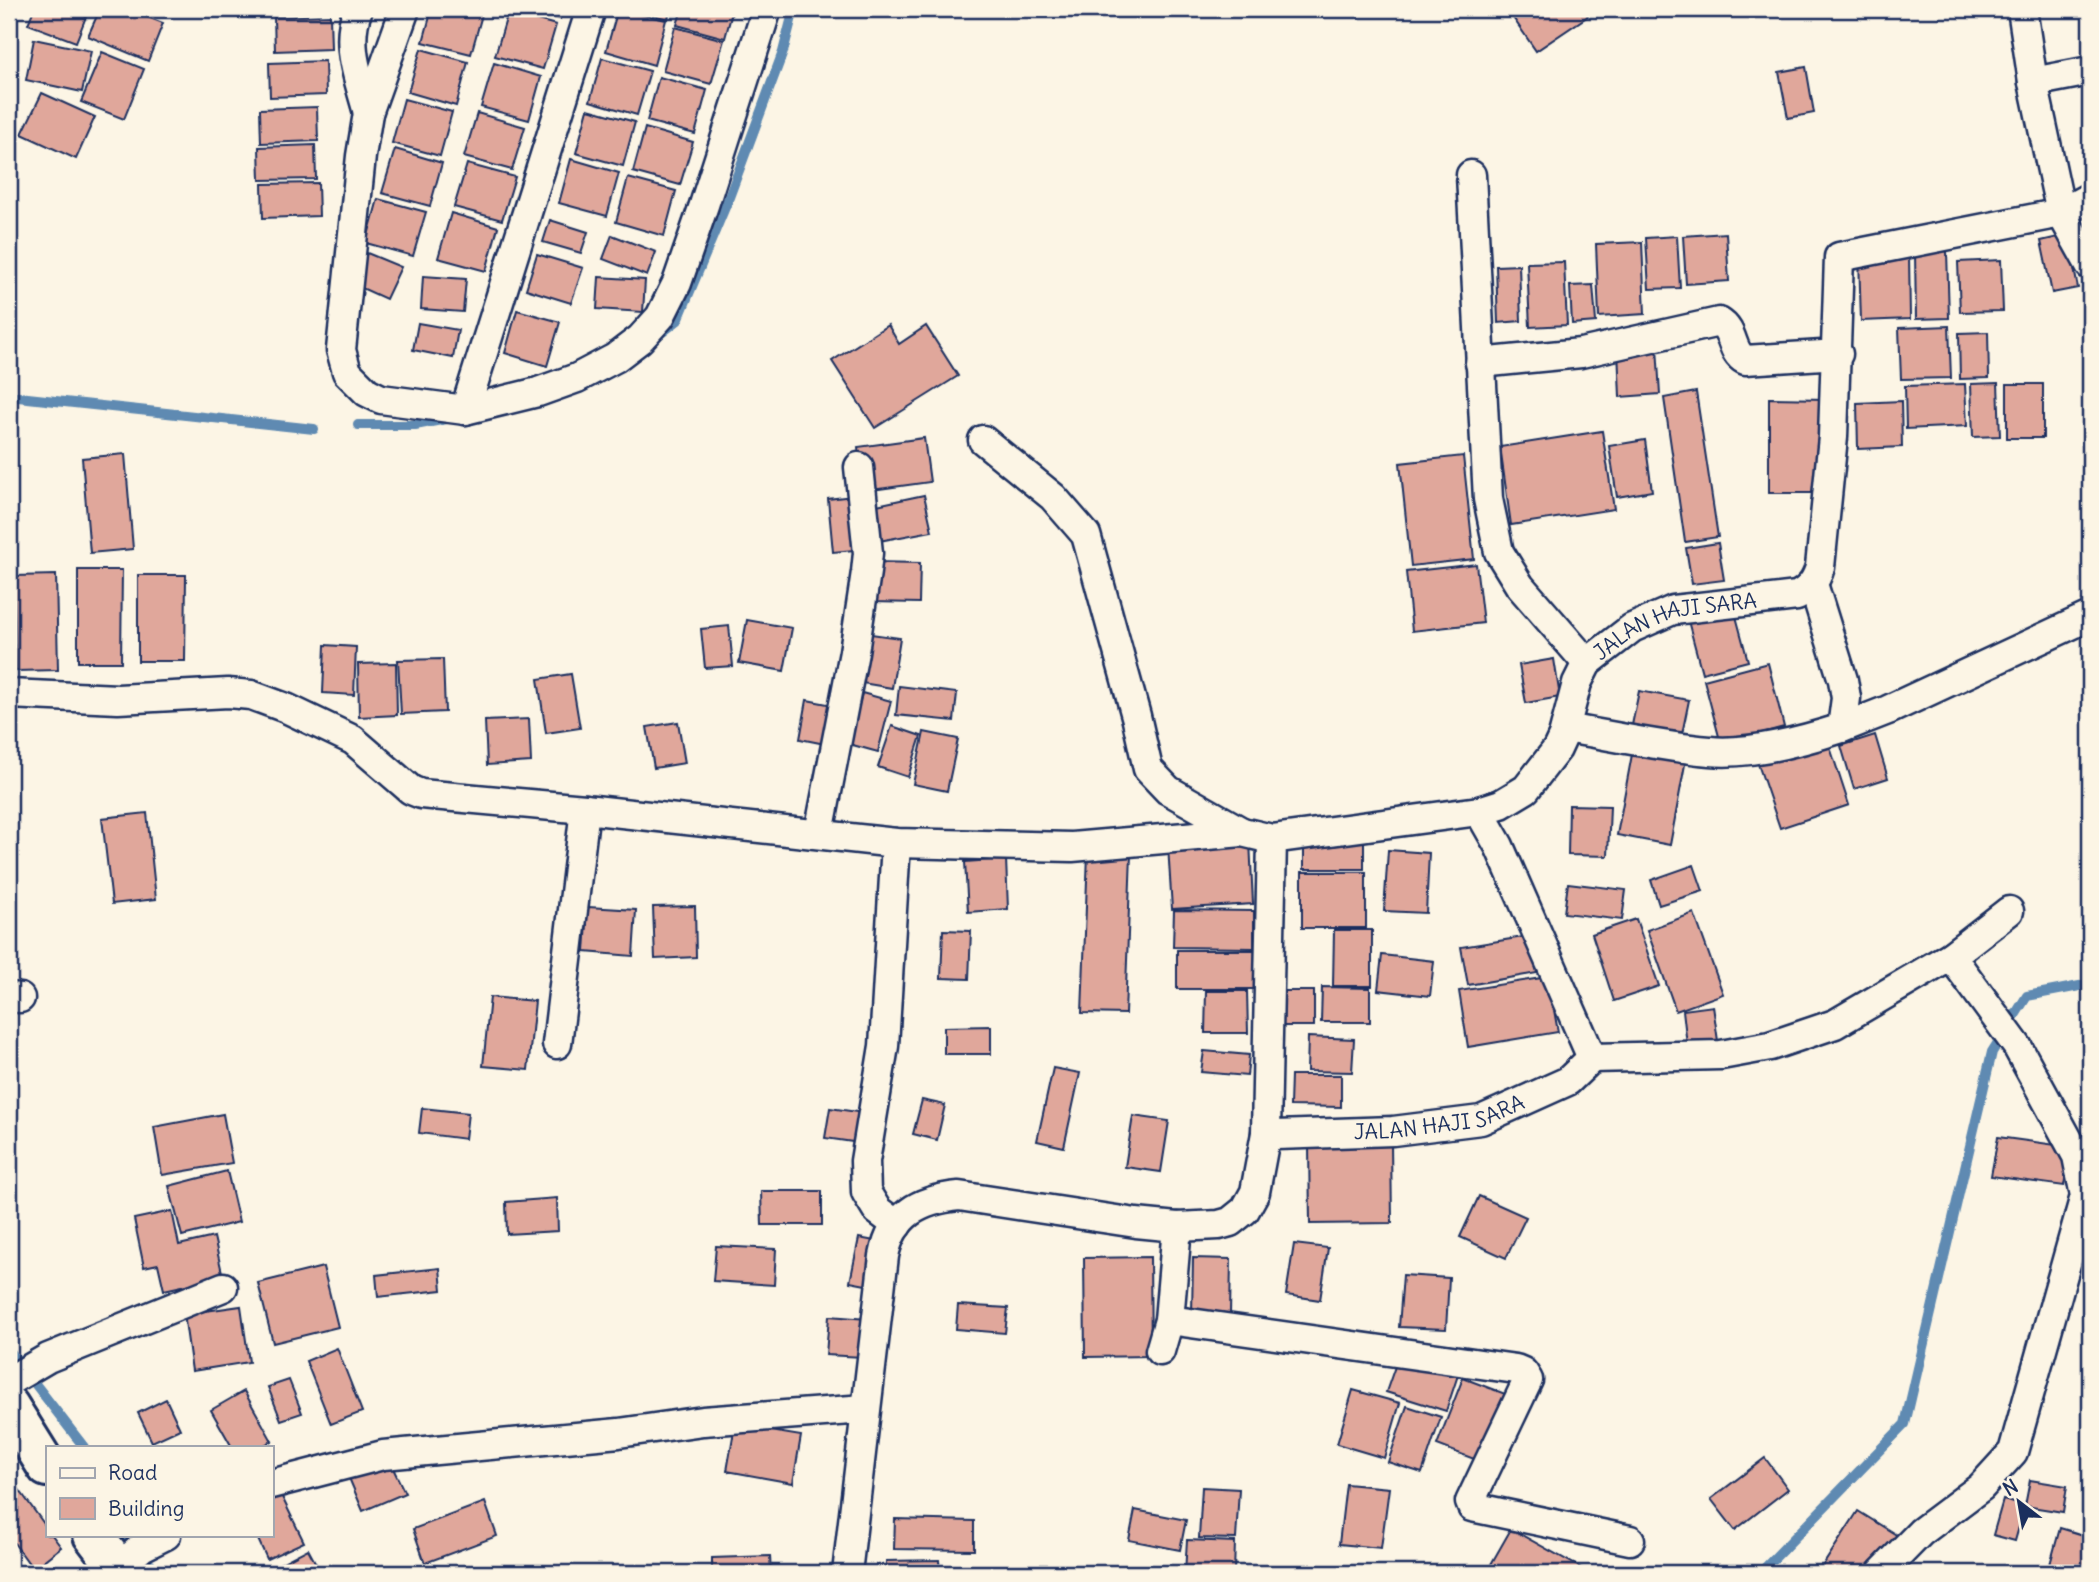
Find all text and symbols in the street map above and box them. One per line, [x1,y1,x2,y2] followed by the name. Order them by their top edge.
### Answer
[1588,587,1758,666] street label: JALAN HAJI SARA
[1353,1088,1528,1145] street label: JALAN HAJI SARA
[46,1446,273,1536] legend
[108,1459,157,1486] text: Road
[1983,1466,2054,1536] north arrow
[1998,1474,2022,1501] text: N
[108,1495,184,1522] text: Building

